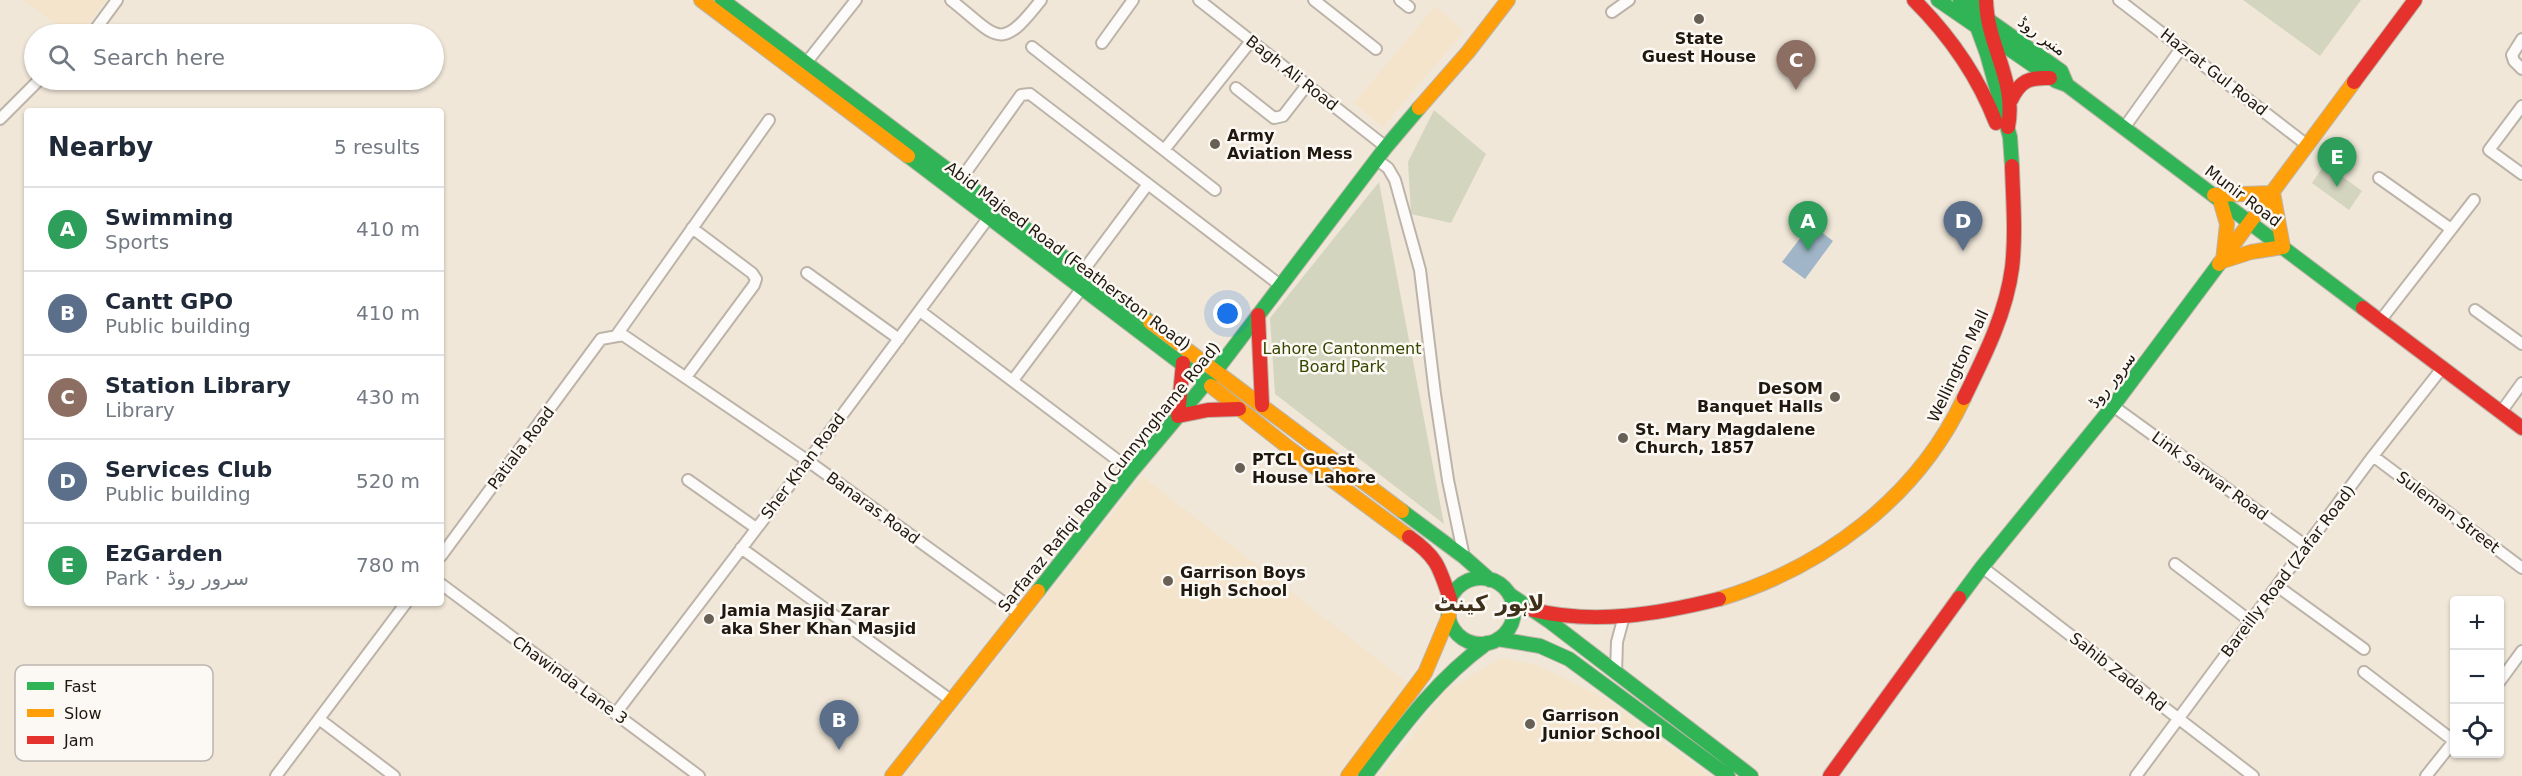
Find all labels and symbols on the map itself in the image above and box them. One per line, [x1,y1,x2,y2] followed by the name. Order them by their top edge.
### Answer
[1692,12,1706,26] marker: State Guest House
[2014,12,2070,61] street label: منیر روڈ
[2157,24,2271,120] street label: Hazrat Gul Road
[1642,29,1756,66] place label: State Guest House
[1242,31,1342,115] street label: Bagh Ali Road
[1776,40,1816,90] pin: C
[1227,126,1352,163] place label: Army Aviation Mess
[1208,137,1222,151] marker: Army Aviation Mess
[2318,138,2356,187] pin: E
[942,158,1194,354] street label: Abid Majeed Road (Featherston Road)
[2201,161,2285,231] street label: Munir Road
[1788,202,1828,251] pin: A
[1944,202,1982,251] pin: D
[1213,299,1242,328] your location
[1924,307,1992,425] street label: Wellington Mall
[994,338,1224,616] street label: Sarfaraz Rafiqi Road (Cunnynghame Road)
[1263,339,1421,376] park label: Lahore Cantonment Board Park
[2084,348,2140,412] street label: سرور روڈ
[1697,379,1823,416] place label: DeSOM Banquet Halls
[1828,390,1842,404] marker: DeSOM Banquet Halls
[484,403,558,493] street label: Patiala Road
[757,409,849,523] street label: Sher Khan Road
[1635,420,1816,457] place label: St. Mary Magdalene Church, 1857
[2148,427,2272,525] street label: Link Sarwar Road
[1616,431,1630,445] marker: St. Mary Magdalene Church, 1857
[1252,450,1376,487] place label: PTCL Guest House Lahore
[1233,461,1247,475] marker: PTCL Guest House Lahore
[2393,467,2503,557] street label: Suleman Street
[823,468,923,548] street label: Banaras Road
[2217,481,2359,661] street label: Bareilly Road (Zafar Road)
[1180,563,1306,600] place label: Garrison Boys High School
[1161,574,1175,588] marker: Garrison Boys High School
[1434,591,1544,617] district label: لاہور کینٹ
[720,601,916,638] place label: Jamia Masjid Zarar aka Sher Khan Masjid
[702,612,716,626] marker: Jamia Masjid Zarar aka Sher Khan Masjid
[2066,629,2170,715] street label: Sahib Zada Rd
[509,632,631,728] street label: Chawinda Lane 3
[15,665,213,761] legend
[64,677,96,696] text: Fast
[820,700,858,750] pin: B
[64,704,101,723] text: Slow
[1541,706,1661,743] place label: Garrison Junior School
[1523,717,1537,731] marker: Garrison Junior School
[63,731,94,750] text: Jam

